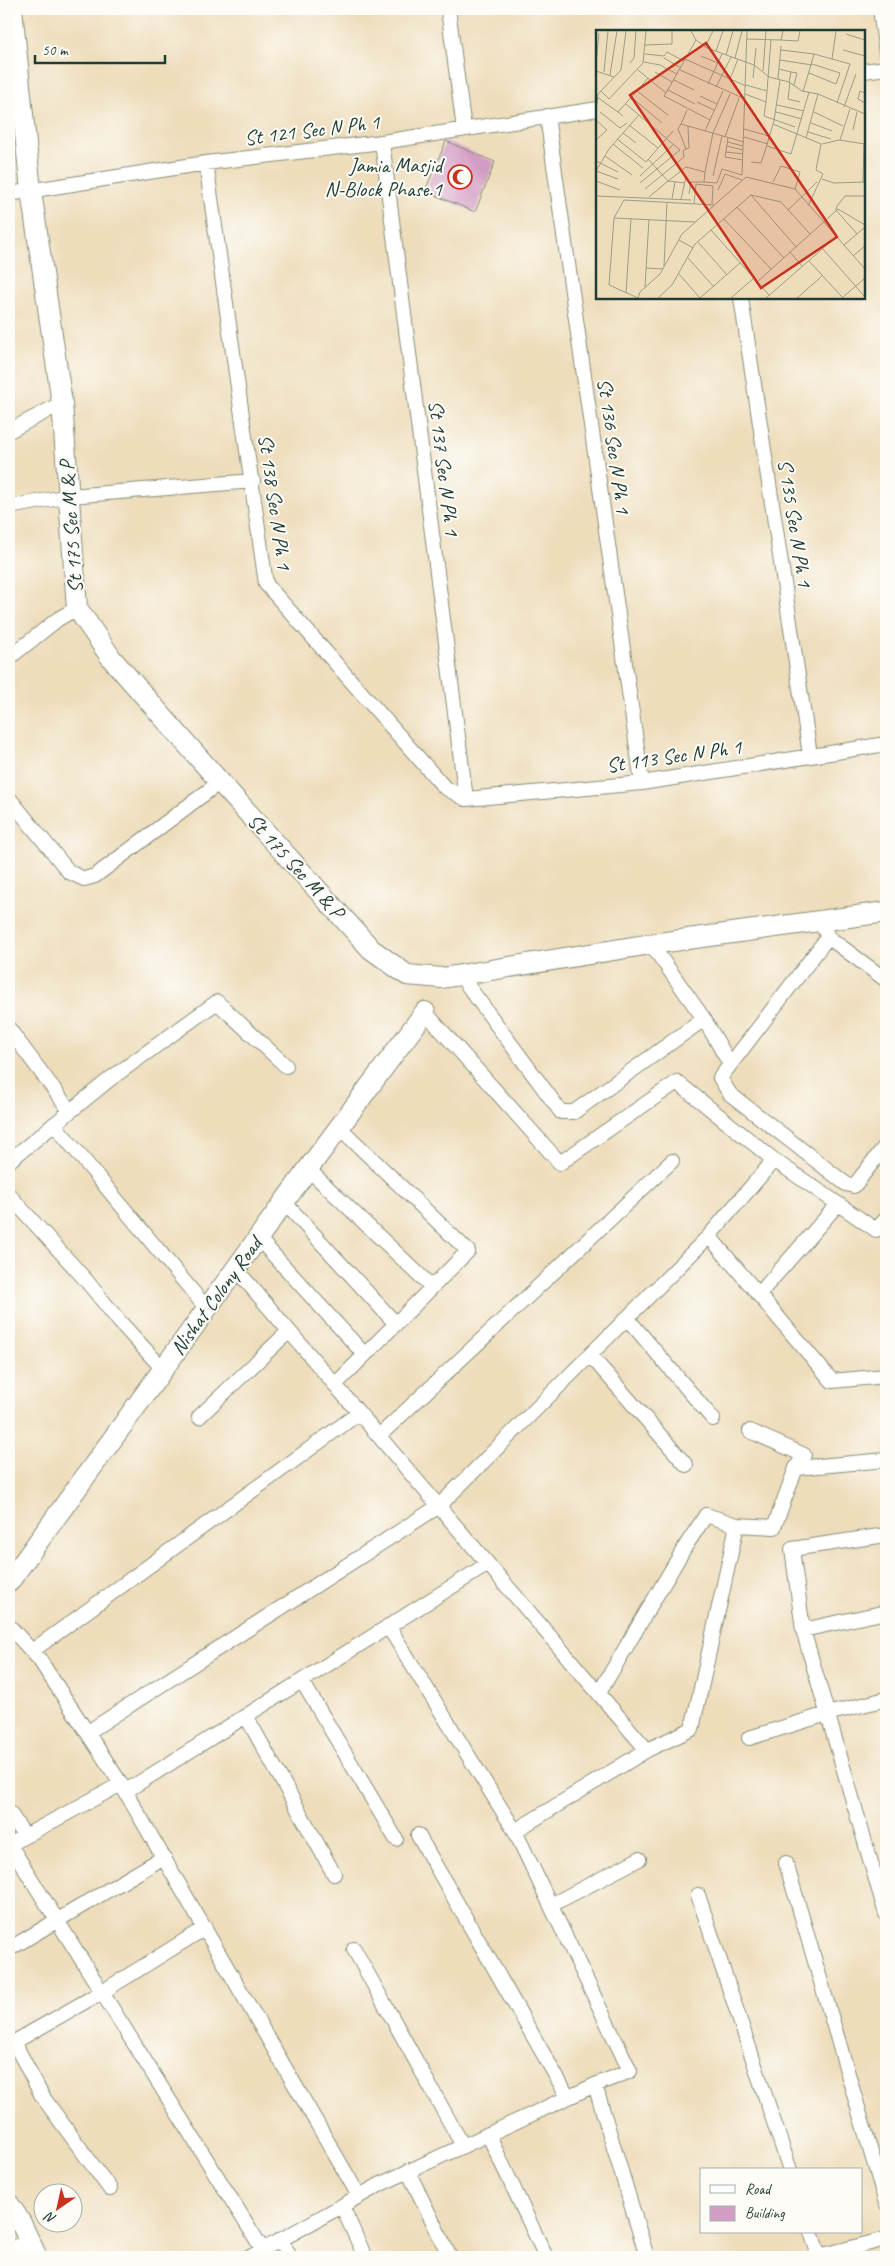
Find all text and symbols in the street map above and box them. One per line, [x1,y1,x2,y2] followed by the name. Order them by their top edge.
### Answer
[596,30,865,299] inset map
[35,32,165,64] scale bar
[42,41,69,60] text: 50 m
[243,109,383,151] street label: St 121 Sec N Ph 1
[325,152,446,202] place label: Jamia Masjid N-Block Phase.1
[447,164,473,190] mosque icon: Jamia Masjid N-Block Phase.1
[592,377,637,517] street label: St 136 Sec N Ph 1
[423,399,465,539] street label: St 137 Sec N Ph 1
[253,433,298,573] street label: St 138 Sec N Ph 1
[53,457,89,594] street label: St 175 Sec M & P
[772,457,818,590] street label: S 135 Sec N Ph 1
[605,733,745,778] street label: St 113 Sec N Ph 1
[242,808,352,926] street label: St 175 Sec M & P
[165,1229,270,1360] street label: Nishat Colony Road
[700,2168,862,2234] legend
[745,2180,772,2199] text: Road
[32,2184,82,2234] north arrow
[745,2204,785,2223] text: Building
[41,2208,59,2228] text: N

